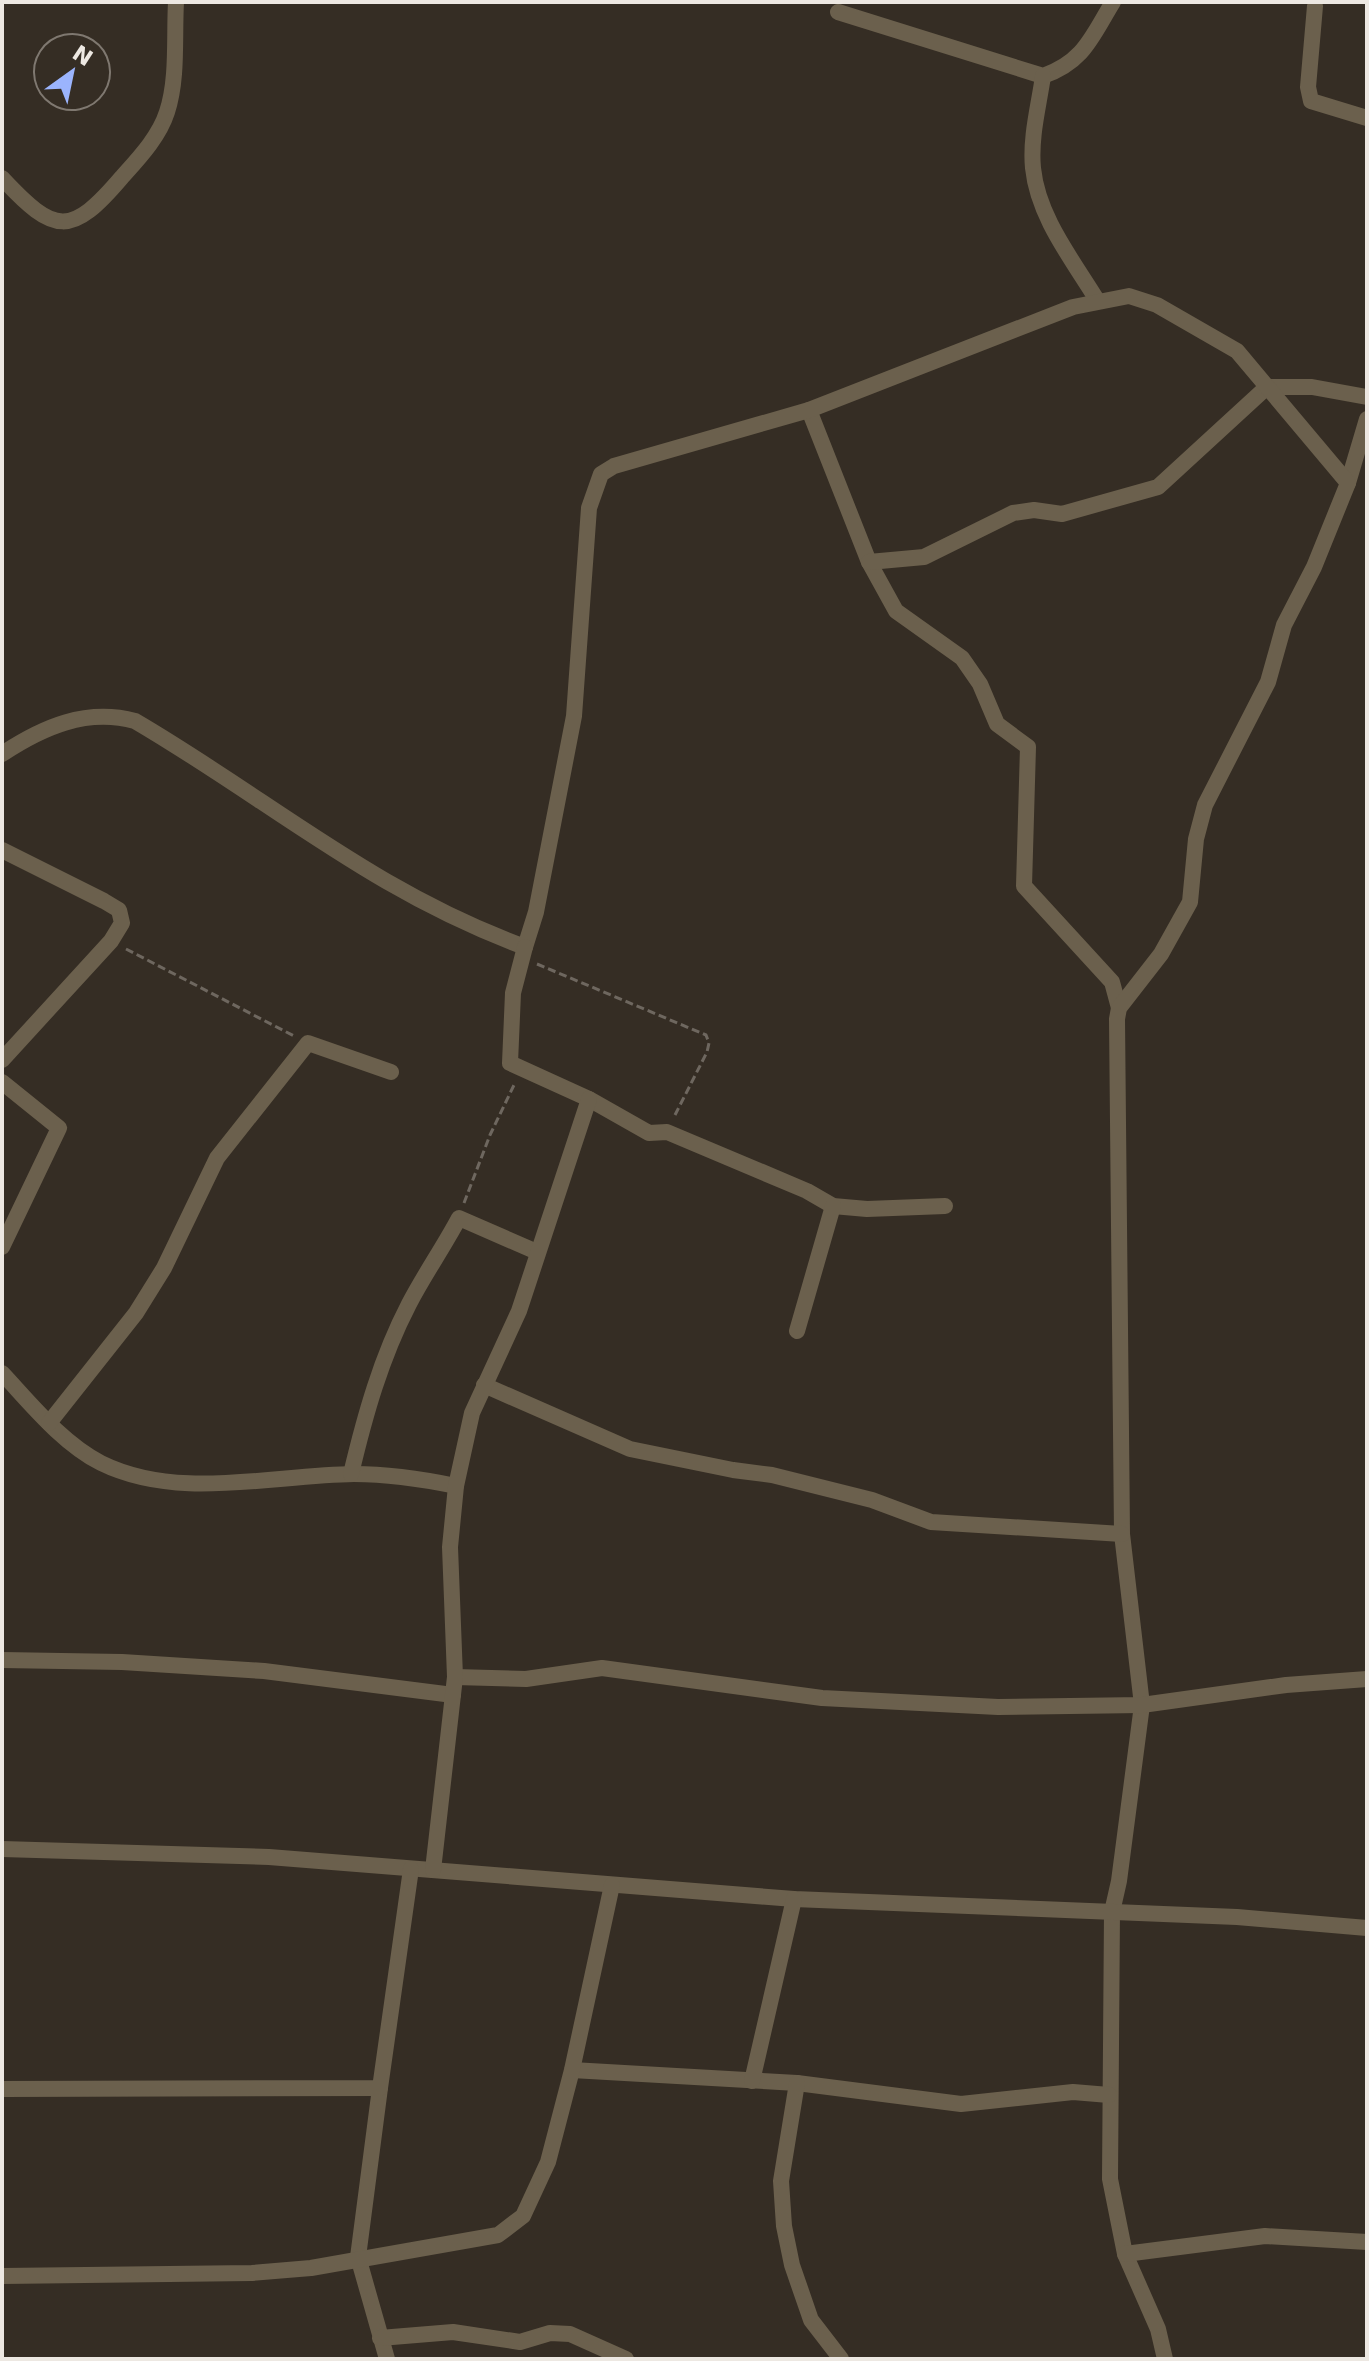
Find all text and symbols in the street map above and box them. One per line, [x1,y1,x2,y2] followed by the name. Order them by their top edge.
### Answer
[32,32,112,112] north arrow
[68,40,97,71] text: N

